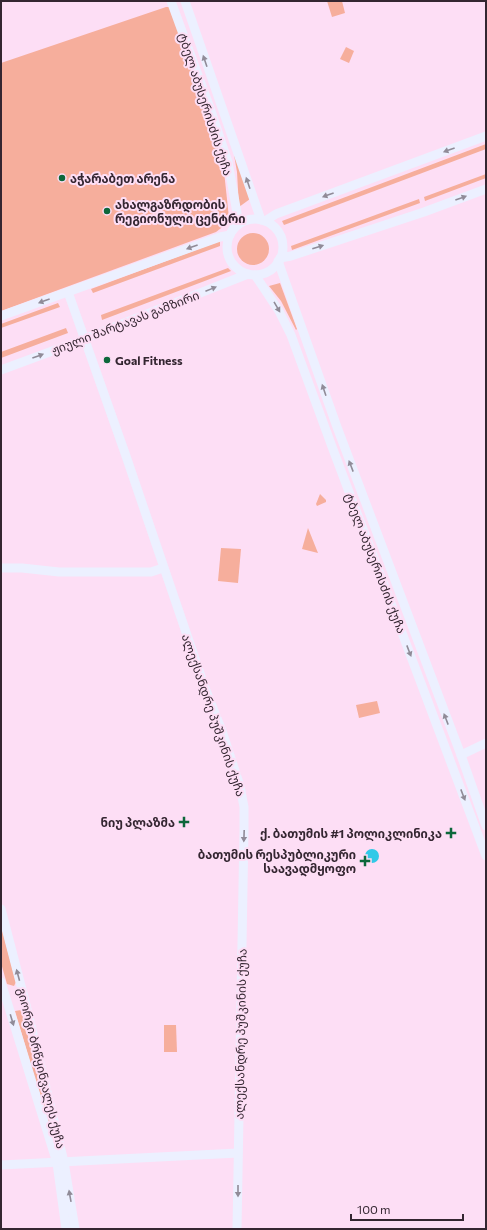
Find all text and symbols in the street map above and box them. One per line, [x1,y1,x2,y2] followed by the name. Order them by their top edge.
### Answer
[174,31,236,178] street label: ტბელ აბუსერისძის ქუჩა
[202,54,208,66] one-way arrow
[443,147,455,153] one-way arrow
[70,171,175,186] place label: აჭარაბეთ არენა
[57,173,67,183] marker: აჭარაბეთ არენა
[245,177,251,189] one-way arrow
[321,193,333,199] one-way arrow
[455,195,467,201] one-way arrow
[115,197,245,227] place label: ახალგაზრდობის რეგიონული ცენტრი
[102,206,112,216] marker: ახალგაზრდობის რეგიონული ცენტრი
[186,244,198,250] one-way arrow
[312,244,324,250] one-way arrow
[205,285,217,291] one-way arrow
[49,287,202,359] street label: ჟიული შარტავას გამზირი
[37,298,49,304] one-way arrow
[273,302,280,313] one-way arrow
[32,353,44,359] one-way arrow
[115,353,183,367] place label: Goal Fitness
[102,355,112,365] marker: Goal Fitness
[321,384,327,396] one-way arrow
[348,459,354,471] one-way arrow
[341,491,409,636] street label: ტბელ აბუსერისძის ქუჩა
[178,632,248,799] street label: ალექსანდრე პუშკინის ქუჩა
[407,646,413,658] one-way arrow
[443,712,449,724] one-way arrow
[461,789,467,801] one-way arrow
[101,815,175,831] place label: ნიუ პლაზმა
[178,816,190,828] marker: ნიუ პლაზმა
[260,826,442,842] place label: ქ. ბათუმის #1 პოლიკლინიკა
[445,827,457,839] marker: ქ. ბათუმის #1 პოლიკლინიკა
[241,830,247,843] one-way arrow
[198,847,356,877] place label: ბათუმის რესპუბლიკური საავადმყოფო
[359,855,371,867] marker: ბათუმის რესპუბლიკური საავადმყოფო
[232,948,250,1120] street label: ალექსანდრე პუშკინის ქუჩა
[15,968,21,981] one-way arrow
[13,986,69,1150] street label: გიორგი ბრწყინვალეს ქუჩა
[9,1014,15,1026] one-way arrow
[234,1185,241,1197] one-way arrow
[67,1189,73,1202] one-way arrow
[351,1196,463,1222] scale bar
[357,1202,391,1216] text: 100 m

